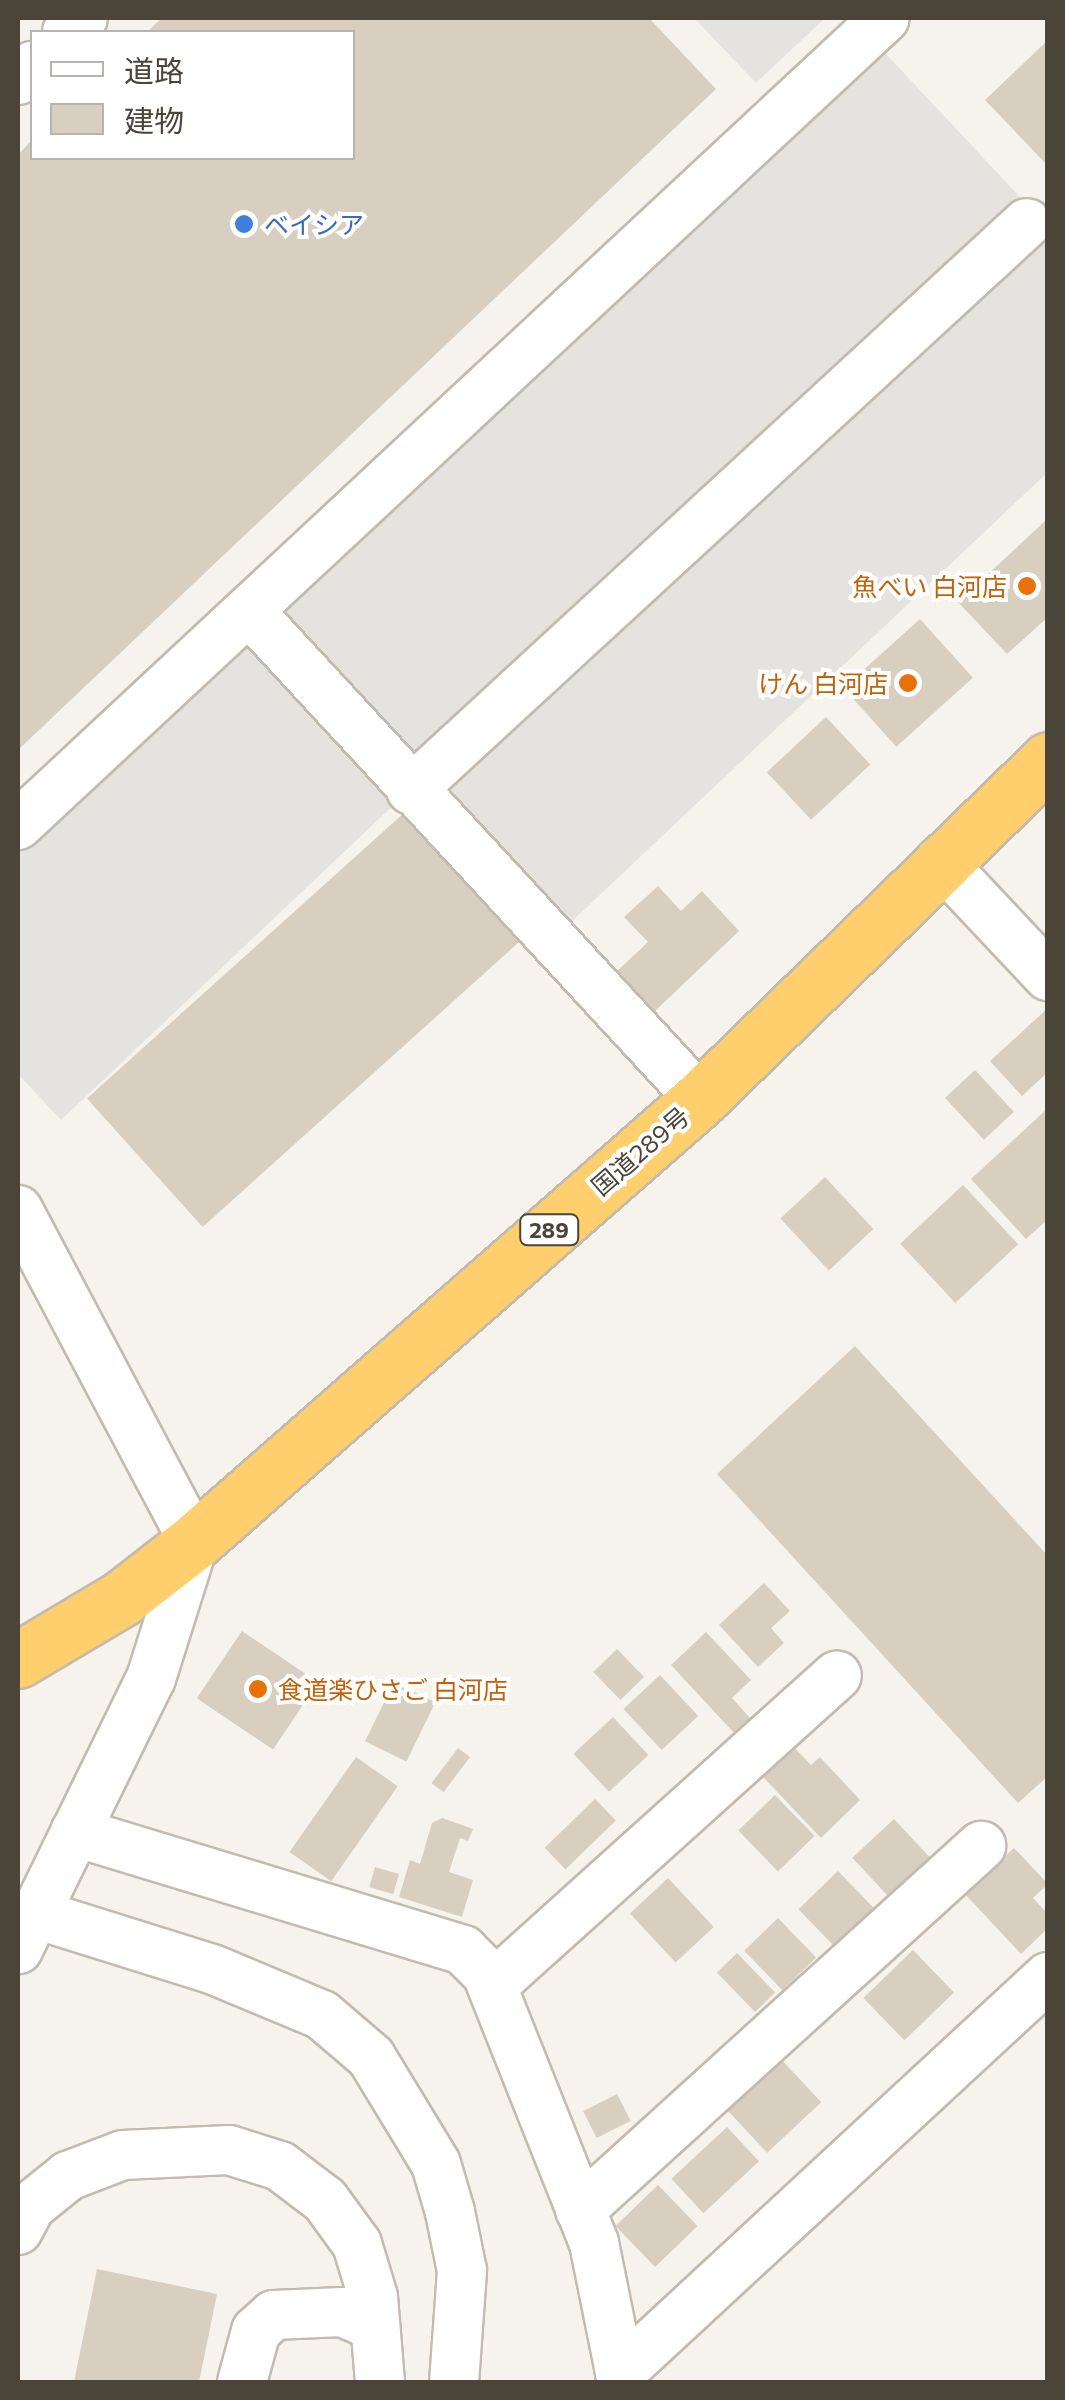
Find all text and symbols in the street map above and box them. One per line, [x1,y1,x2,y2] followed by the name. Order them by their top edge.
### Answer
[30,30,355,160] legend
[124,51,184,88] text: 道路
[124,101,184,138] text: 建物
[264,209,364,239] place label: ベイシア
[233,213,255,235] marker: ベイシア
[852,571,1007,601] place label: 魚べい 白河店
[1016,575,1038,597] marker: 魚べい 白河店
[758,668,888,698] place label: けん 白河店
[897,672,919,694] marker: けん 白河店
[585,1101,695,1201] street label: 国道289号
[519,1213,579,1247] road number: 289
[278,1674,508,1704] place label: 食道楽ひさご 白河店
[247,1678,269,1700] marker: 食道楽ひさご 白河店

